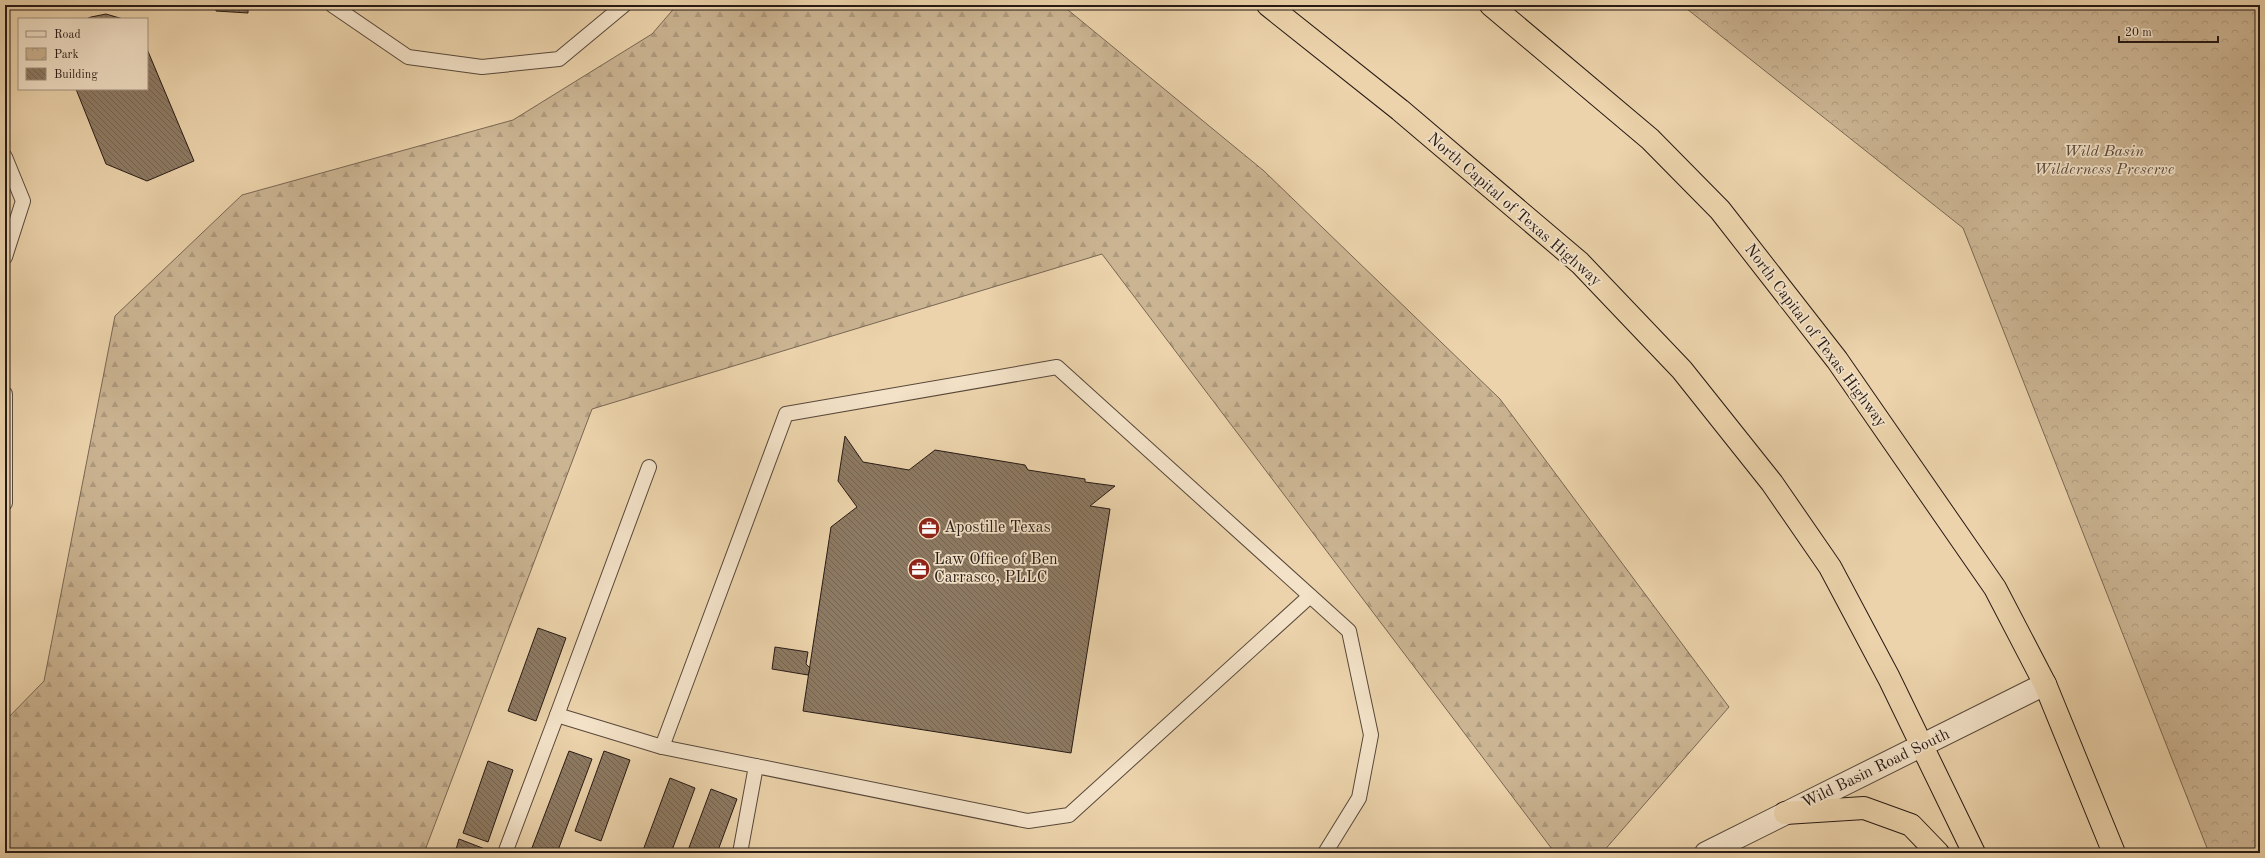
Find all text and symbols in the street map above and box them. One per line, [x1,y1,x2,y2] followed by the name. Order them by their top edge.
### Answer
[18,18,148,90] legend
[2119,18,2218,44] scale bar
[2125,27,2152,39] text: 20 m
[54,29,81,41] text: Road
[54,49,79,61] text: Park
[54,69,98,81] text: Building
[1424,130,1604,290] street label: North Capital of Texas Highway
[2034,144,2175,178] park label: Wild Basin Wilderness Preserve
[1741,242,1889,431] street label: North Capital of Texas Highway
[916,515,942,541] office icon: Apostille Texas
[944,520,1051,536] place label: Apostille Texas
[934,552,1058,586] place label: Law Office of Ben Carrasco, PLLC
[906,556,932,582] office icon: Law Office of Ben Carrasco, PLLC
[1800,726,1953,812] street label: Wild Basin Road South

